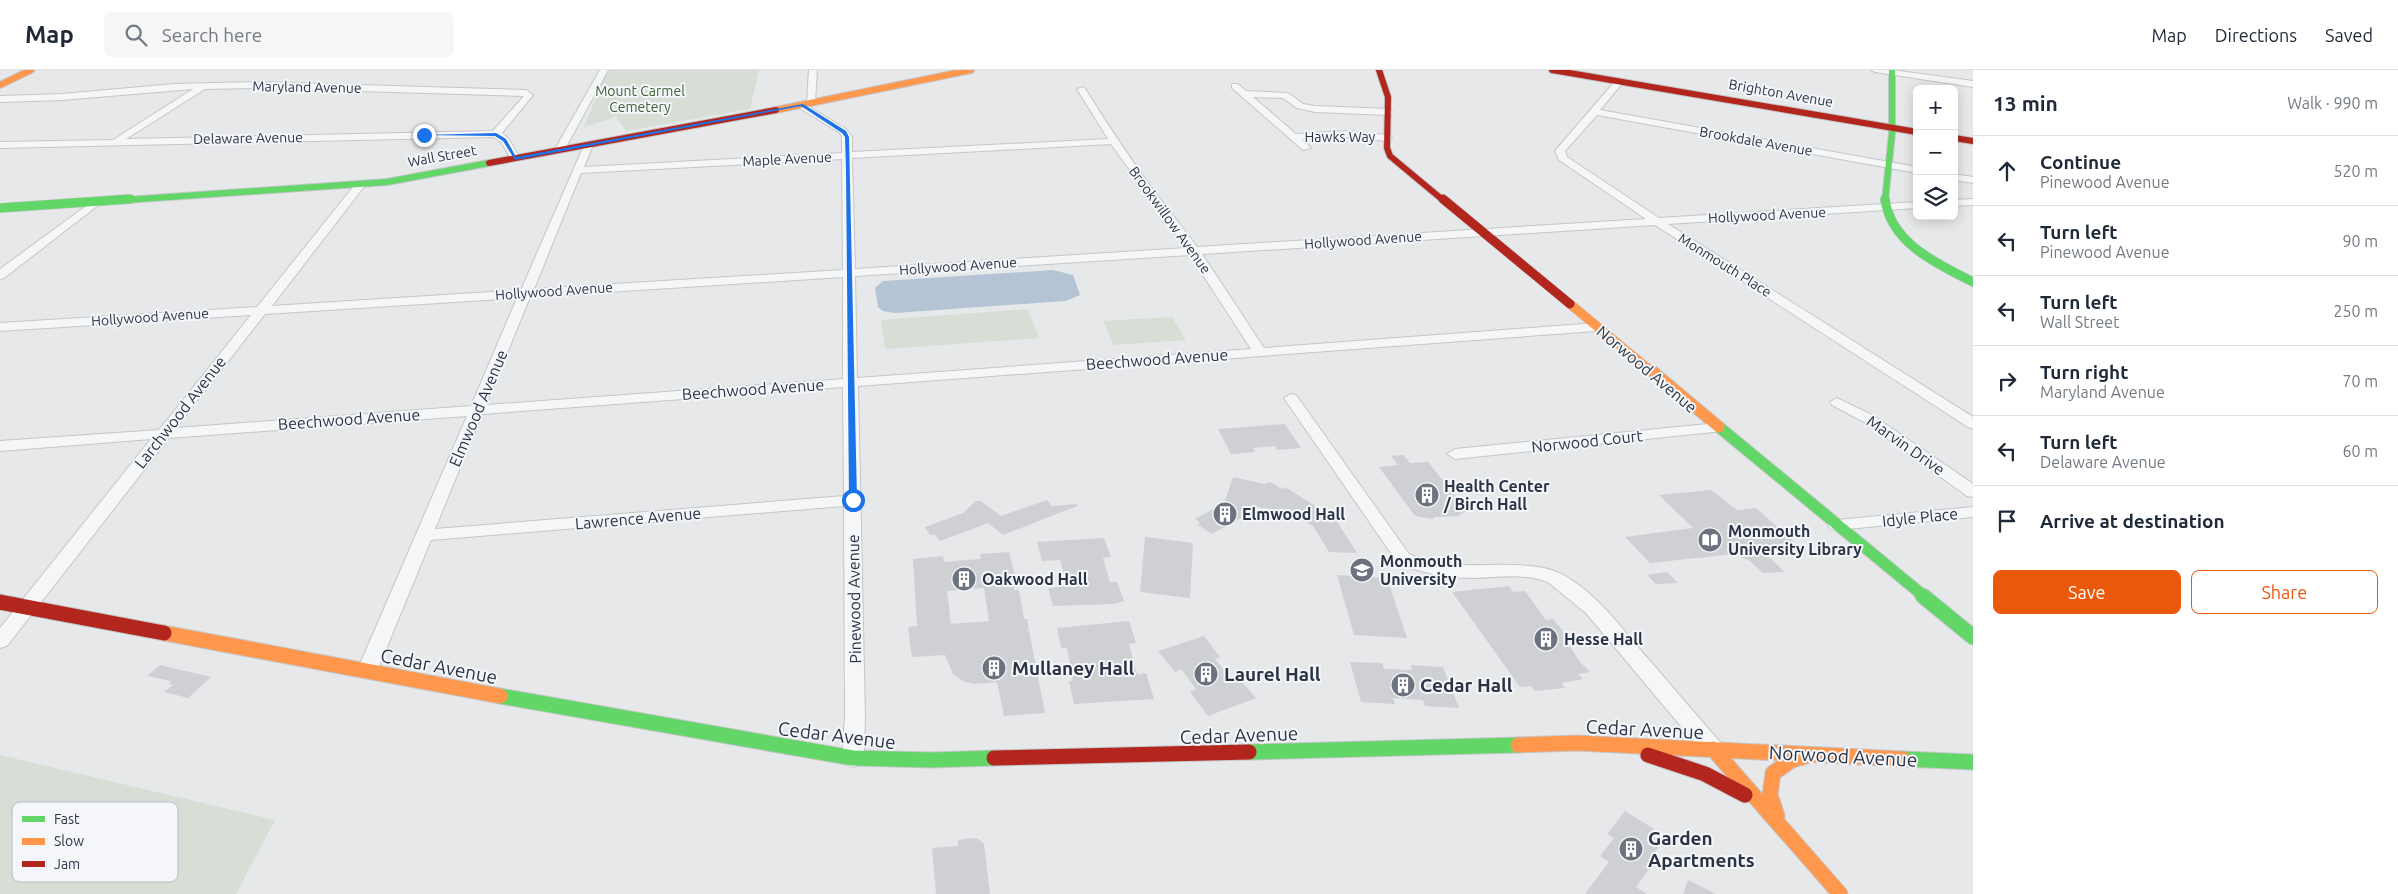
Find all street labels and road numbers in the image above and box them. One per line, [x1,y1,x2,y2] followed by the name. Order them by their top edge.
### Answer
[1728,76,1834,110] street label: Brighton Avenue
[252,78,362,96] street label: Maryland Avenue
[1698,123,1814,159] street label: Brookdale Avenue
[193,129,303,147] street label: Delaware Avenue
[1305,129,1376,145] street label: Hawks Way
[406,142,478,170] street label: Wall Street
[742,149,832,169] street label: Maple Avenue
[1126,163,1214,277] street label: Brookwillow Avenue
[1708,204,1826,226] street label: Hollywood Avenue
[1304,228,1422,252] street label: Hollywood Avenue
[1675,230,1775,300] street label: Monmouth Place
[899,254,1017,278] street label: Hollywood Avenue
[495,279,613,303] street label: Hollywood Avenue
[91,305,209,329] street label: Hollywood Avenue
[1593,322,1701,416] street label: Norwood Avenue
[1085,345,1229,373] street label: Beechwood Avenue
[445,347,511,469] street label: Elmwood Avenue
[131,352,229,472] street label: Larchwood Avenue
[681,375,825,403] street label: Beechwood Avenue
[277,405,421,433] street label: Beechwood Avenue
[1864,412,1948,478] street label: Marvin Drive
[1530,426,1644,456] street label: Norwood Court
[574,504,702,532] street label: Lawrence Avenue
[1881,504,1959,530] street label: Idyle Place
[844,534,864,664] street label: Pinewood Avenue
[379,644,499,688] street label: Cedar Avenue
[1585,715,1705,743] street label: Cedar Avenue
[777,717,897,753] street label: Cedar Avenue
[1179,722,1299,748] street label: Cedar Avenue
[1768,741,1918,771] street label: Norwood Avenue

